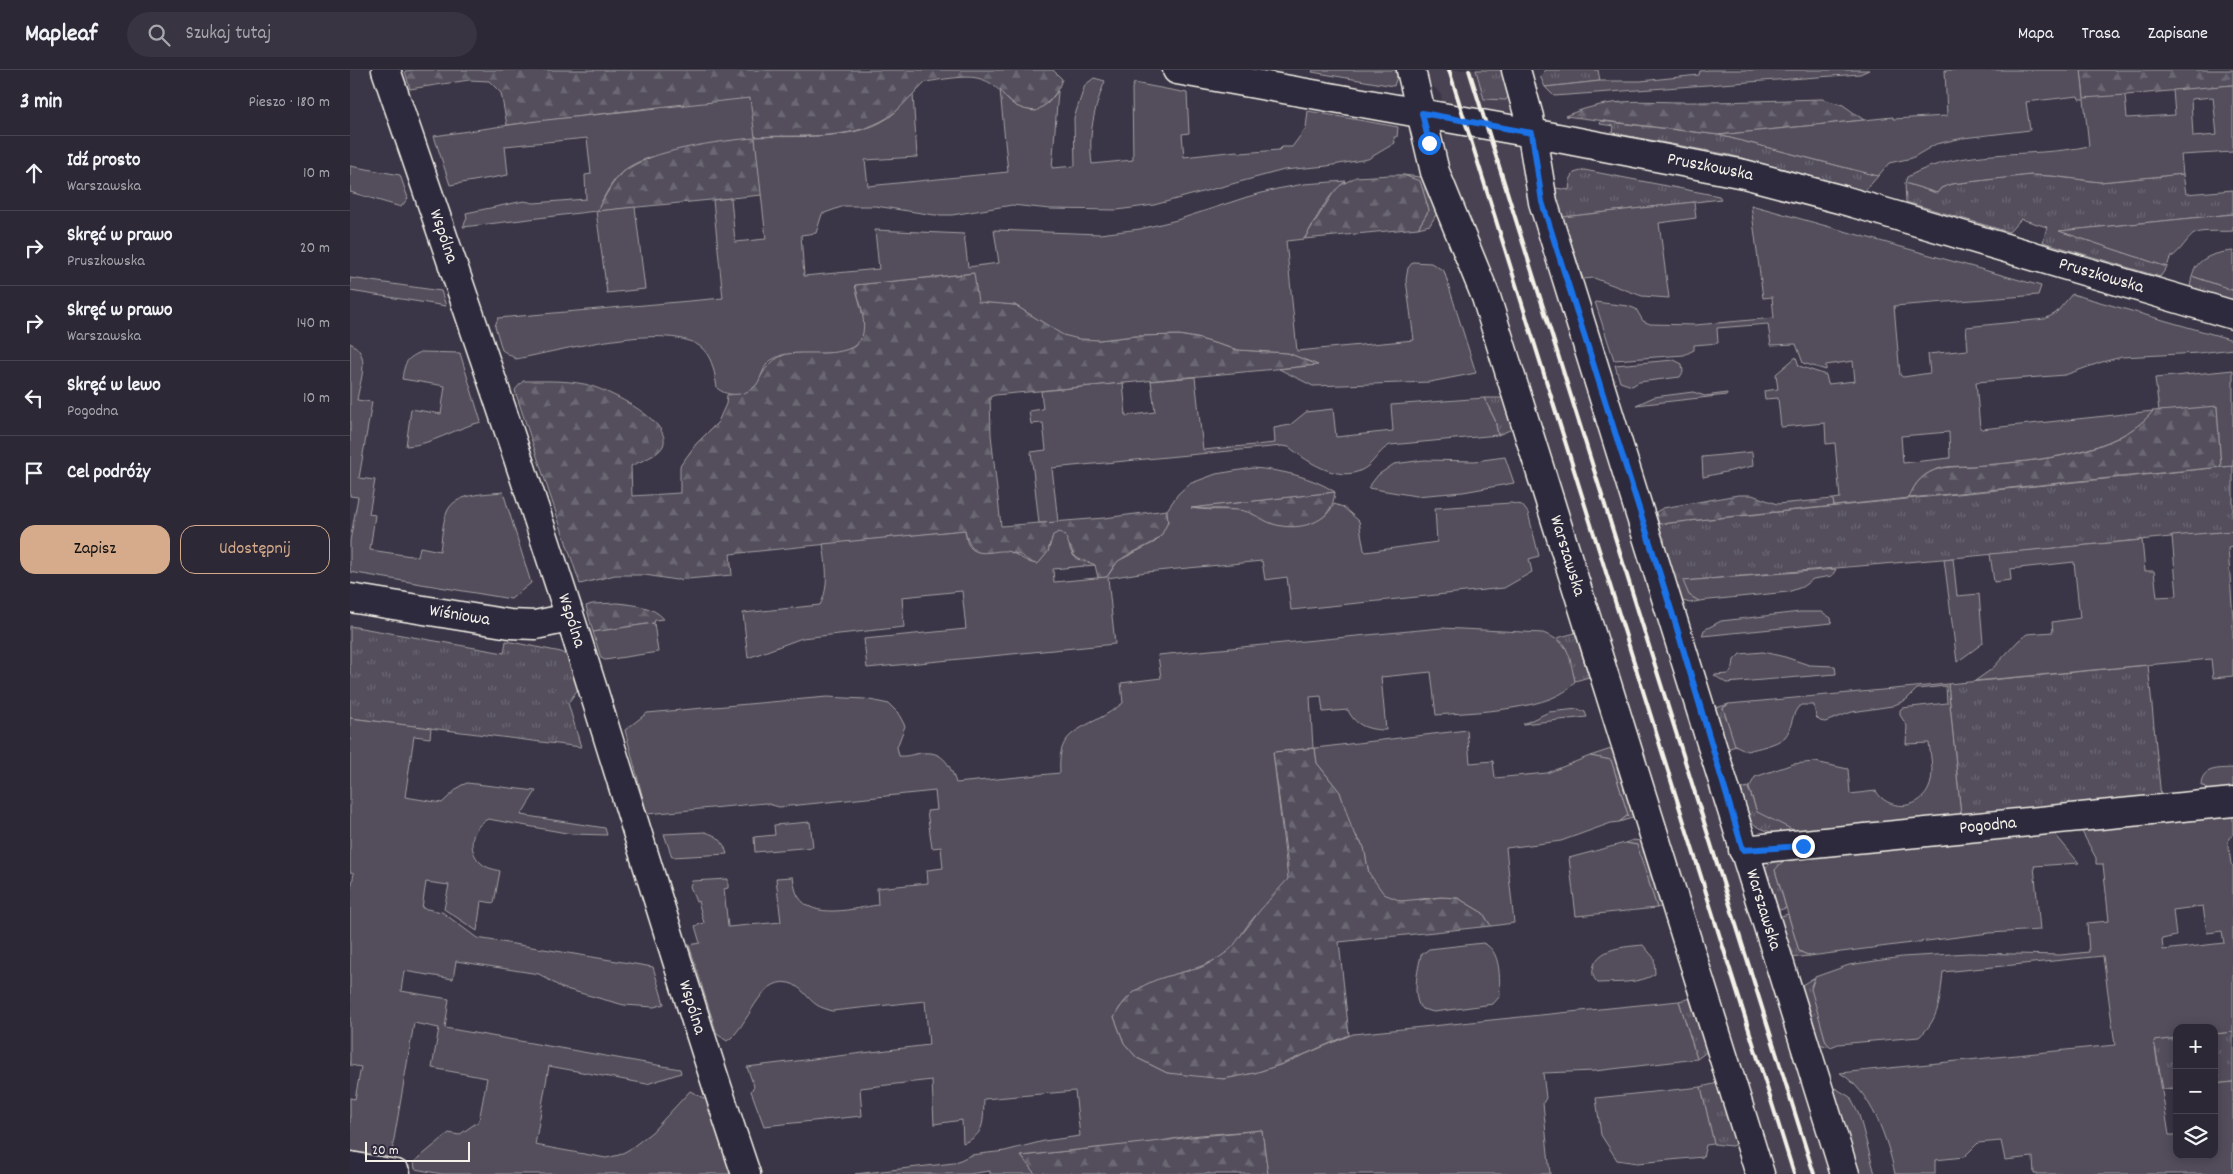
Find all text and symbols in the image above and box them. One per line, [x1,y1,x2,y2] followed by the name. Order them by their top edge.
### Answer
[127,12,477,57] search box
[25,18,97,52] text: Mapleaf
[145,21,173,49] icon: search
[185,21,271,48] text: Szukaj tutaj
[2018,22,2053,47] text: Mapa
[2081,22,2120,47] text: Trasa
[2148,22,2208,47] text: Zapisane
[20,88,62,118] text: 3 min
[249,91,330,114] text: Pieszo · 180 m
[1418,132,1441,155] route start
[1665,147,1757,189] street label: Pruszkowska
[67,148,140,175] text: Idź prosto
[20,159,48,187] icon: ahead
[303,162,330,185] text: 10 m
[67,175,141,198] text: Warszawska
[422,206,464,267] street label: Wspólna
[67,223,173,250] text: Skręć w prawo
[20,234,48,262] icon: right
[300,237,330,260] text: 20 m
[67,250,145,273] text: Pruszkowska
[2056,252,2147,301] street label: Pruszkowska
[67,298,173,325] text: Skręć w prawo
[20,309,48,337] icon: right
[296,312,330,335] text: 140 m
[67,325,141,348] text: Warszawska
[67,373,161,400] text: Skręć w lewo
[20,384,48,412] icon: left
[303,387,330,410] text: 10 m
[67,400,118,423] text: Pogodna
[20,459,48,487] icon: arrive
[67,460,150,487] text: Cel podróży
[1543,512,1591,600] street label: Warszawska
[20,525,170,574] button: Zapisz
[180,525,330,574] button: Udostępnij
[551,591,592,651] street label: Wspólna
[427,599,492,633] street label: Wiśniowa
[1958,811,2018,841] street label: Pogodna
[1792,835,1815,858] route end
[1739,866,1787,954] street label: Warszawska
[671,977,712,1038] street label: Wspólna
[2173,1024,2218,1159] map controls
[2173,1024,2218,1069] button: +
[2173,1069,2218,1114] button: −
[2173,1114,2218,1159] button: layers
[365,1139,470,1162] scale bar
[372,1141,399,1161] text: 20 m

